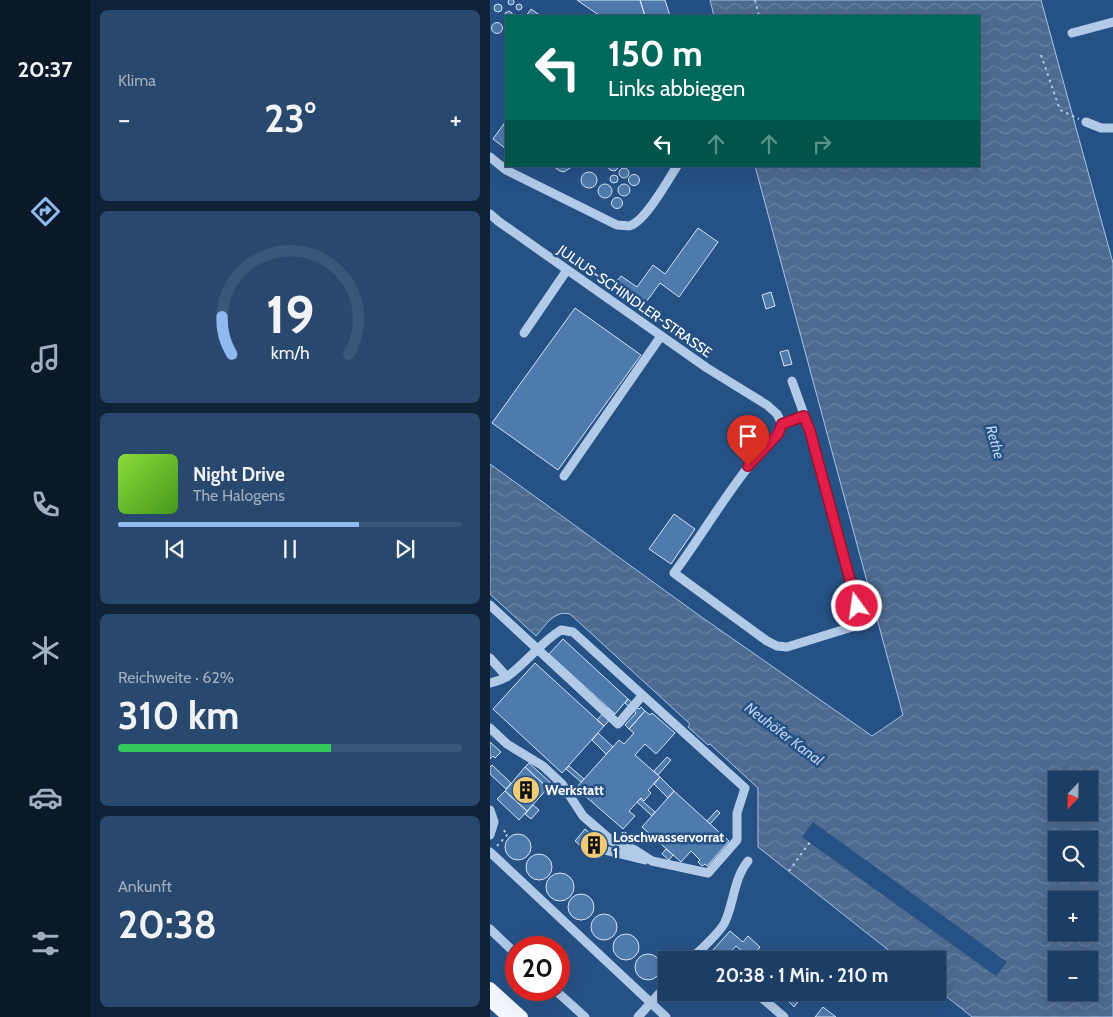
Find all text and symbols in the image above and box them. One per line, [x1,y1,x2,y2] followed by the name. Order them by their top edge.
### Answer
[608,32,703,75] text: 150 m
[525,35,590,100] icon: left
[17,56,73,83] text: 20:37
[118,71,156,90] text: Klima
[608,75,745,102] text: Links abbiegen
[264,95,316,142] text: 23°
[118,102,130,136] text: −
[450,102,462,136] text: +
[649,130,677,158] icon: left
[702,130,730,158] icon: ahead
[755,130,783,158] icon: ahead
[808,130,836,158] icon: right
[28,194,63,229] icon: directions
[553,240,716,361] street label: JULIUS-SCHINDLER-STRASSE
[266,283,314,346] text: 19
[28,341,63,376] icon: music
[270,342,310,363] text: km/h
[727,415,769,466] pin
[734,422,762,450] icon: arrive
[982,423,1008,461] water label: Rethe
[193,463,285,486] text: Night Drive
[193,486,285,505] text: The Halogens
[28,487,63,522] icon: phone
[161,535,189,563] icon: previous
[276,535,304,563] icon: pause
[391,535,419,563] icon: next
[830,579,882,631] position arrow
[28,633,63,668] icon: climate
[118,668,234,687] text: Reichweite · 62%
[118,692,239,739] text: 310 km
[741,699,827,770] water label: Neuhöfer Kanal
[1048,771,1098,821] north arrow
[1048,771,1098,1001] map controls
[511,775,541,805] building icon: Werkstatt
[28,780,63,815] icon: car
[545,781,604,799] place label: Werkstatt
[613,828,724,862] place label: Löschwasservorrat 1
[579,830,609,860] building icon: Löschwasservorrat 1
[1048,831,1098,881] button: search
[118,877,172,896] text: Ankunft
[1048,891,1098,941] button: +
[118,901,217,948] text: 20:38
[28,926,63,961] icon: filters
[505,936,570,1001] speed limit sign: 20
[1048,951,1098,1001] button: −
[716,964,888,987] text: 20:38 · 1 Min. · 210 m

